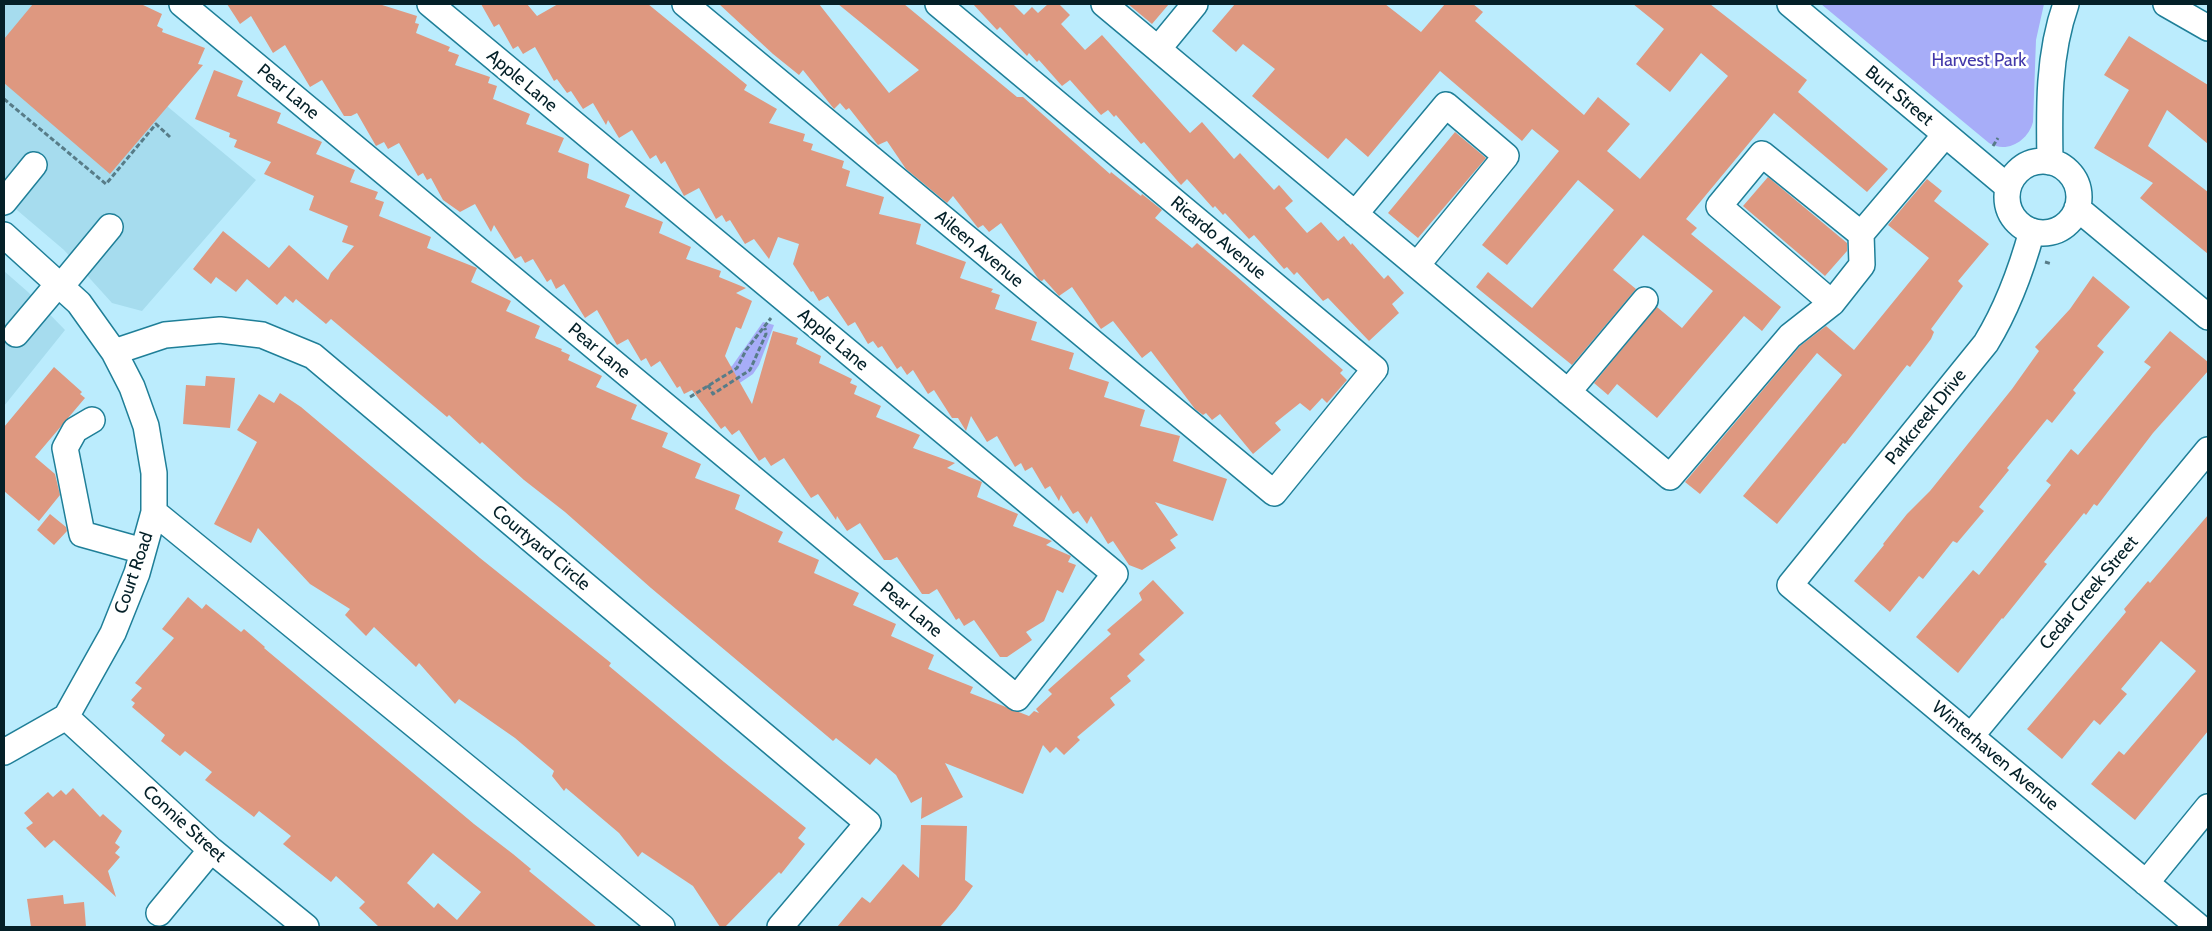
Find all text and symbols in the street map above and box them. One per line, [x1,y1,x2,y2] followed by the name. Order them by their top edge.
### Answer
[482,45,562,117] street label: Apple Lane
[1932,50,2026,72] park label: Harvest Park
[252,60,324,124] street label: Pear Lane
[1861,61,1937,131] street label: Burt Street
[1166,192,1270,284] street label: Ricardo Avenue
[930,206,1028,292] street label: Aileen Avenue
[793,304,873,376] street label: Apple Lane
[563,319,635,383] street label: Pear Lane
[1881,365,1971,469] street label: Parkcreek Drive
[488,501,594,595] street label: Courtyard Circle
[110,529,158,617] street label: Court Road
[2035,532,2143,654] street label: Cedar Creek Street
[875,578,947,642] street label: Pear Lane
[1927,697,2063,815] street label: Winterhaven Avenue
[138,781,230,867] street label: Connie Street

